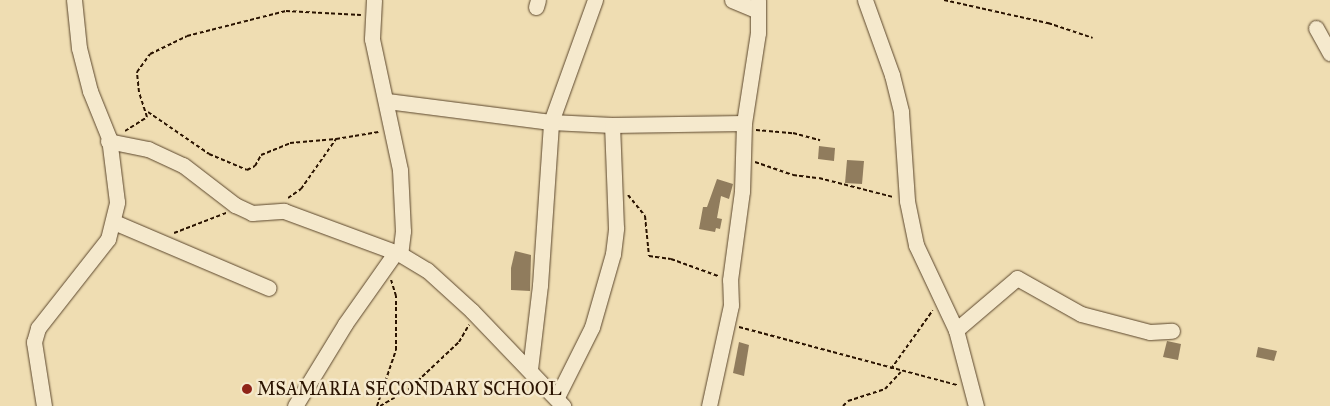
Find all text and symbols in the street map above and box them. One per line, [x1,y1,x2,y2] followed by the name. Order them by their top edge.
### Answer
[257,378,561,400] place label: MSAMARIA SECONDARY SCHOOL
[241,383,253,395] marker: MSAMARIA SECONDARY SCHOOL

